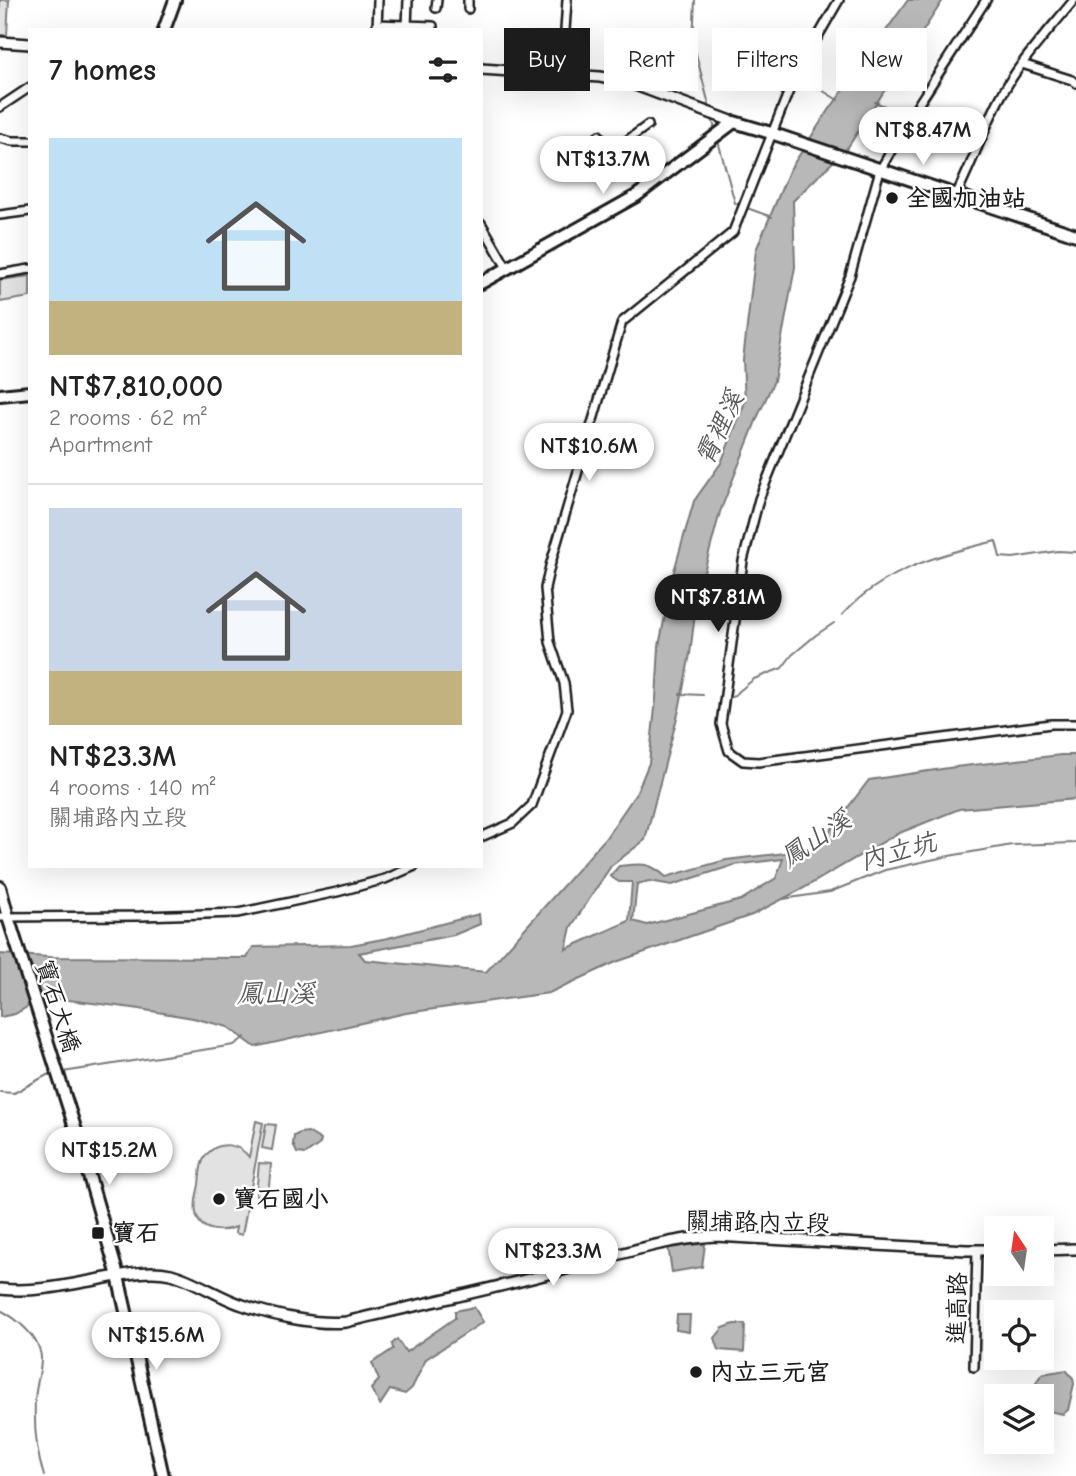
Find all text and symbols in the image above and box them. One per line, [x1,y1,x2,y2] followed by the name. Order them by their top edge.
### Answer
[504,28,590,91] chip: Buy
[604,28,698,91] chip: Rent
[712,28,822,91] chip: Filters
[836,28,927,91] chip: New
[424,51,462,89] icon: filters
[49,53,156,88] text: 7 homes
[851,108,995,167] pin: NT$8.47M
[875,116,971,143] text: NT$8.47M
[531,136,675,196] pin: NT$13.7M
[556,145,650,172] text: NT$13.7M
[193,183,319,309] icon: home
[906,184,1026,212] place label: 全國加油站
[884,190,900,206] marker: 全國加油站
[49,369,223,404] text: NT$7,810,000
[690,385,751,470] water label: 霄裡溪
[49,404,207,431] text: 2 rooms · 62 m²
[517,424,661,483] pin: NT$10.6M
[49,431,152,458] text: Apartment
[540,432,638,459] text: NT$10.6M
[193,553,319,679] icon: home
[646,574,790,634] pin: NT$7.81M
[671,583,765,610] text: NT$7.81M
[49,739,176,774] text: NT$23.3M
[49,774,216,801] text: 4 rooms · 140 m²
[49,804,187,831] text: 關埔路內立段
[774,804,858,874] water label: 鳳山溪
[856,827,942,877] water label: 內立坑
[30,956,86,1056] street label: 寶石大橋
[236,979,317,1009] water label: 鳳山溪
[37,1128,181,1187] pin: NT$15.2M
[61,1136,157,1163] text: NT$15.2M
[233,1185,329,1213] place label: 寶石國小
[211,1191,227,1207] marker: 寶石國小
[686,1207,830,1237] street label: 關埔路內立段
[984,1216,1054,1286] north arrow
[984,1216,1054,1454] map controls
[112,1219,160,1247] place label: 寶石
[90,1225,106,1241] marker: 寶石
[481,1228,625,1288] pin: NT$23.3M
[504,1237,602,1264] text: NT$23.3M
[942,1272,972,1344] street label: 進高路
[984,1300,1054,1370] button: locate
[84,1312,228,1372] pin: NT$15.6M
[108,1321,204,1348] text: NT$15.6M
[710,1358,830,1386] place label: 內立三元宮
[688,1364,704,1380] marker: 內立三元宮
[984,1384,1054,1454] button: layers

